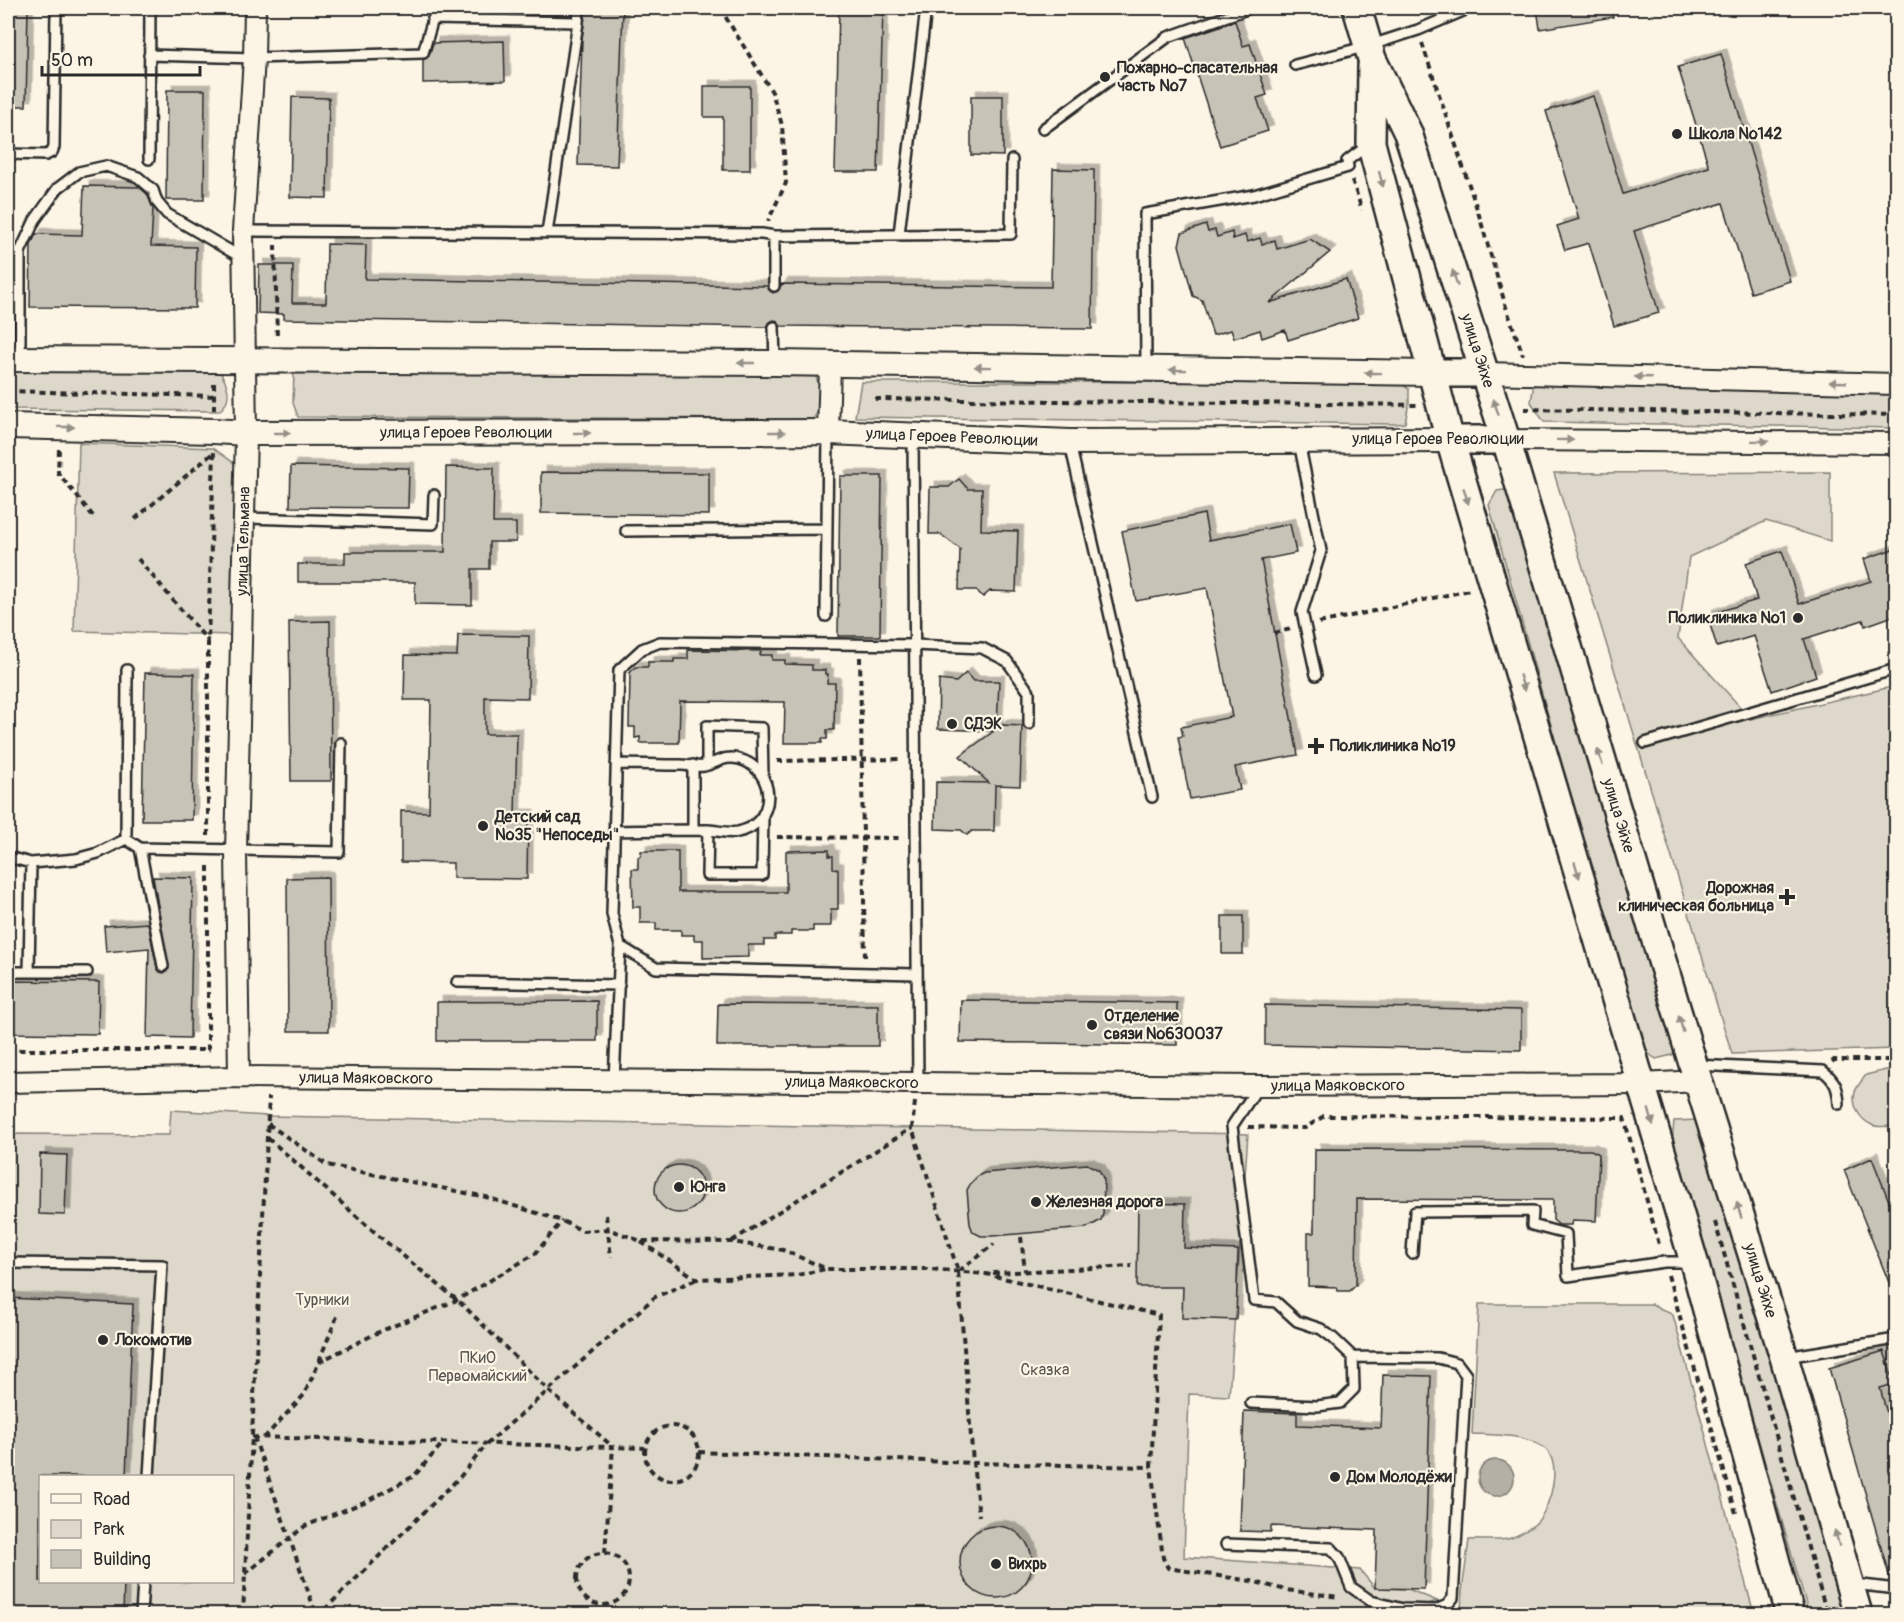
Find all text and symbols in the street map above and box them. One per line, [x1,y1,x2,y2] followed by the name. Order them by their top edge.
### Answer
[42,39,200,77] scale bar
[51,49,93,72] text: 50 m
[1117,58,1278,96] place label: Пожарно-спасательная часть №7
[1098,70,1112,84] marker: Пожарно-спасательная часть №7
[1688,124,1782,144] place label: Школа №142
[1670,127,1684,141] marker: Школа №142
[1376,170,1386,188] one-way arrow
[1450,269,1459,287] one-way arrow
[1456,310,1499,390] street label: улица Эйхе
[736,358,755,368] one-way arrow
[973,362,992,372] one-way arrow
[1168,365,1187,375] one-way arrow
[1363,368,1382,378] one-way arrow
[1634,372,1653,382] one-way arrow
[1829,377,1848,387] one-way arrow
[1491,398,1500,416] one-way arrow
[379,422,552,443] street label: улица Героев Революции
[56,423,75,432] one-way arrow
[865,424,1038,451] street label: улица Героев Революции
[767,427,786,437] one-way arrow
[272,428,291,438] one-way arrow
[572,428,591,437] one-way arrow
[1351,429,1524,449] street label: улица Героев Революции
[1555,435,1574,444] one-way arrow
[1750,437,1769,446] one-way arrow
[232,486,255,597] street label: улица Тельмана
[1462,487,1471,505] one-way arrow
[1669,608,1786,628] place label: Поликлиника №1
[1791,611,1805,625] marker: Поликлиника №1
[1518,674,1527,692] one-way arrow
[964,714,1002,734] place label: СДЭК
[945,717,959,731] marker: СДЭК
[1330,736,1456,756] place label: Поликлиника №19
[1307,737,1325,755] marker: Поликлиника №19
[1595,748,1604,766] one-way arrow
[1598,775,1639,855] street label: улица Эйхе
[494,807,619,845] place label: Детский сад №35 "Непоседы"
[476,819,490,833] marker: Детский сад №35 "Непоседы"
[1573,861,1582,879] one-way arrow
[1618,878,1775,916] place label: Дорожная клиническая больница
[1778,888,1796,906] marker: Дорожная клиническая больница
[1103,1006,1223,1044] place label: Отделение связи №630037
[1676,1015,1685,1033] one-way arrow
[1085,1018,1099,1032] marker: Отделение связи №630037
[298,1068,433,1089] street label: улица Маяковского
[784,1072,919,1093] street label: улица Маяковского
[1270,1075,1405,1096] street label: улица Маяковского
[1647,1108,1656,1126] one-way arrow
[690,1177,726,1197] place label: Юнга
[672,1180,686,1194] marker: Юнга
[1045,1192,1164,1212] place label: Железная дорога
[1029,1195,1043,1209] marker: Железная дорога
[1734,1201,1743,1219] one-way arrow
[1739,1240,1781,1320] street label: улица Эйхе
[295,1290,349,1310] park label: Турники
[114,1330,192,1350] place label: Локомотив
[96,1333,110,1347] marker: Локомотив
[429,1348,527,1386] park label: ПКиО Первомайский
[1021,1360,1069,1380] park label: Сказка
[1346,1467,1453,1487] place label: Дом Молодёжи
[1328,1470,1342,1484] marker: Дом Молодёжи
[39,1475,234,1583] legend
[93,1488,130,1511] text: Road
[93,1518,125,1541] text: Park
[1832,1529,1841,1547] one-way arrow
[93,1548,151,1571] text: Building
[1008,1554,1047,1574] place label: Вихрь
[989,1557,1003,1571] marker: Вихрь

